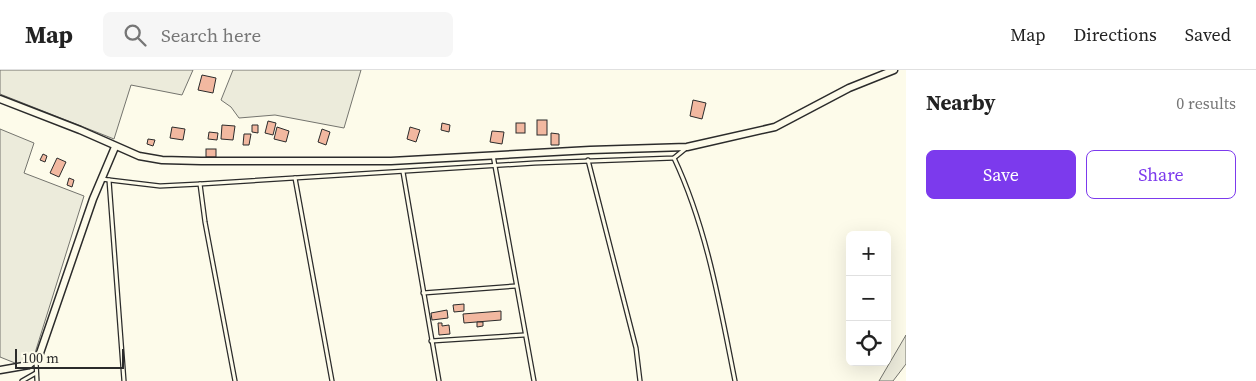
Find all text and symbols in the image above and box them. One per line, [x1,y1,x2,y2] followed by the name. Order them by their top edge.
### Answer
[103,12,453,57] search box
[25,18,73,51] text: Map
[121,21,149,49] icon: search
[161,22,261,48] text: Search here
[1010,22,1046,47] text: Map
[1074,22,1157,47] text: Directions
[1185,22,1231,47] text: Saved
[926,88,996,117] text: Nearby
[1176,92,1236,114] text: 0 results
[926,150,1076,199] button: Save
[1086,150,1236,199] button: Share
[846,231,891,366] map controls
[846,231,891,276] button: +
[846,276,891,321] button: −
[846,321,891,366] button: locate
[15,346,124,369] scale bar
[22,348,59,368] text: 100 m

